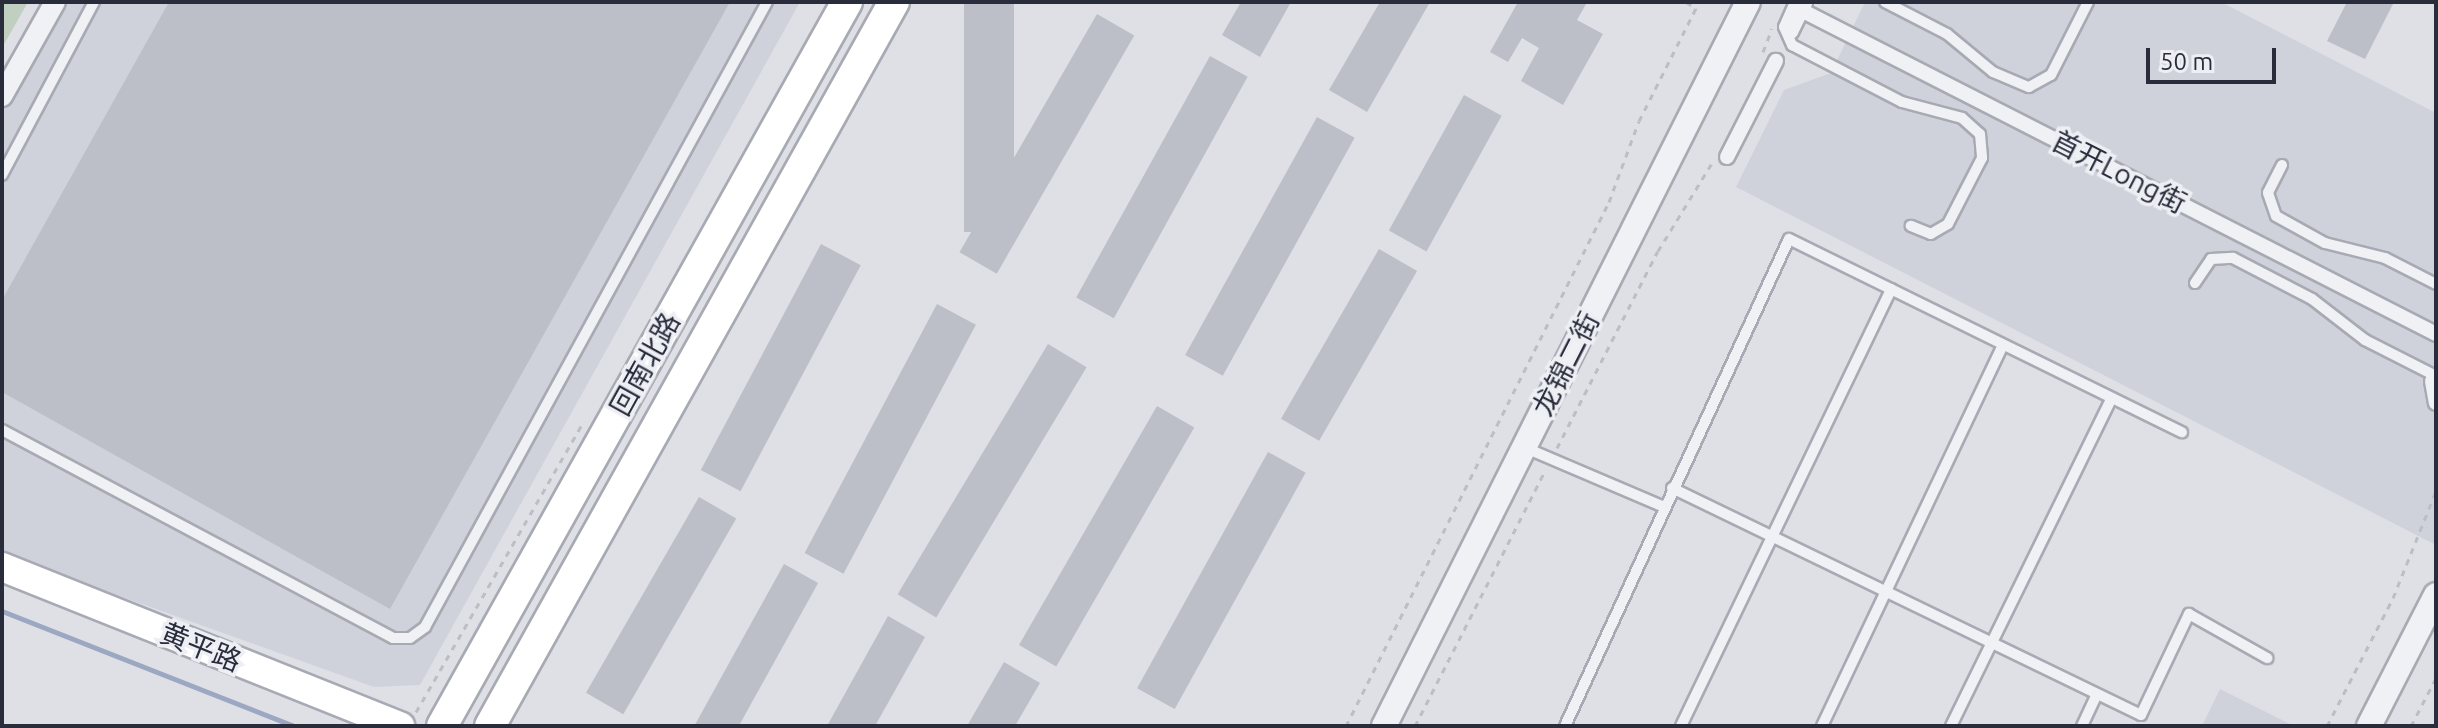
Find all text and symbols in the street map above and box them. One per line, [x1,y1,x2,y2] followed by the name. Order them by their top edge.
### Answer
[2150,32,2280,82] scale bar
[2160,48,2213,75] text: 50 m
[2046,124,2192,220] street label: 首开Long街
[1526,306,1606,422] street label: 龙锦二街
[603,307,687,421] street label: 回南北路
[156,616,246,678] street label: 黄平路

